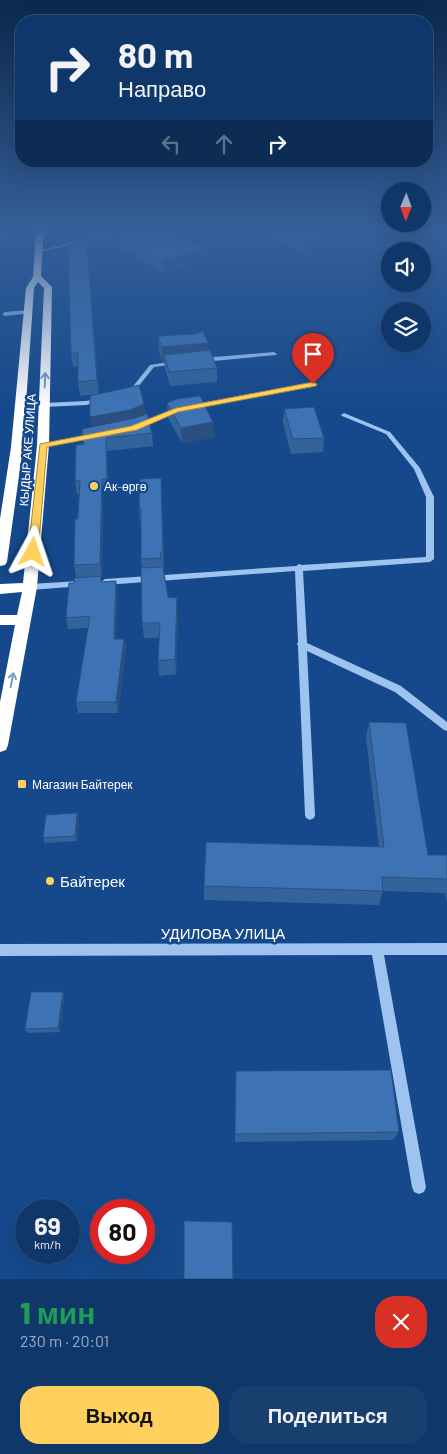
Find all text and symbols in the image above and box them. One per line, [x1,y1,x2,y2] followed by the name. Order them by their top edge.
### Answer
[118,33,193,75] text: 80 m
[35,35,100,100] icon: right
[118,75,206,101] text: Направо
[157,130,185,158] icon: left
[210,130,238,158] icon: ahead
[263,130,291,158] icon: right
[381,182,431,232] north arrow
[381,182,431,352] map controls
[381,242,431,292] button: sound
[381,302,431,352] button: layers
[292,333,334,384] pin
[299,340,327,368] icon: arrive
[40,372,49,388] one-way arrow
[16,393,39,507] street label: КЫДЫР АКЕ УЛИЦА
[104,479,147,494] place label: Ак-өргө
[88,480,100,492] marker: Ак-өргө
[6,525,58,577] position arrow
[8,673,18,689] one-way arrow
[32,777,133,792] place label: Магазин Байтерек
[16,778,28,790] marker: Магазин Байтерек
[60,872,125,890] place label: Байтерек
[44,875,56,887] marker: Байтерек
[161,924,285,942] street label: УДИЛОВА УЛИЦА
[90,1199,155,1264] speed limit sign: 80
[34,1210,61,1240] text: 69
[34,1237,61,1251] text: km/h
[20,1294,95,1330] text: 1 мин
[375,1296,427,1348] button: close
[20,1331,109,1350] text: 230 m · 20:01
[20,1386,219,1444] button: Выход
[229,1386,427,1444] button: Поделиться

